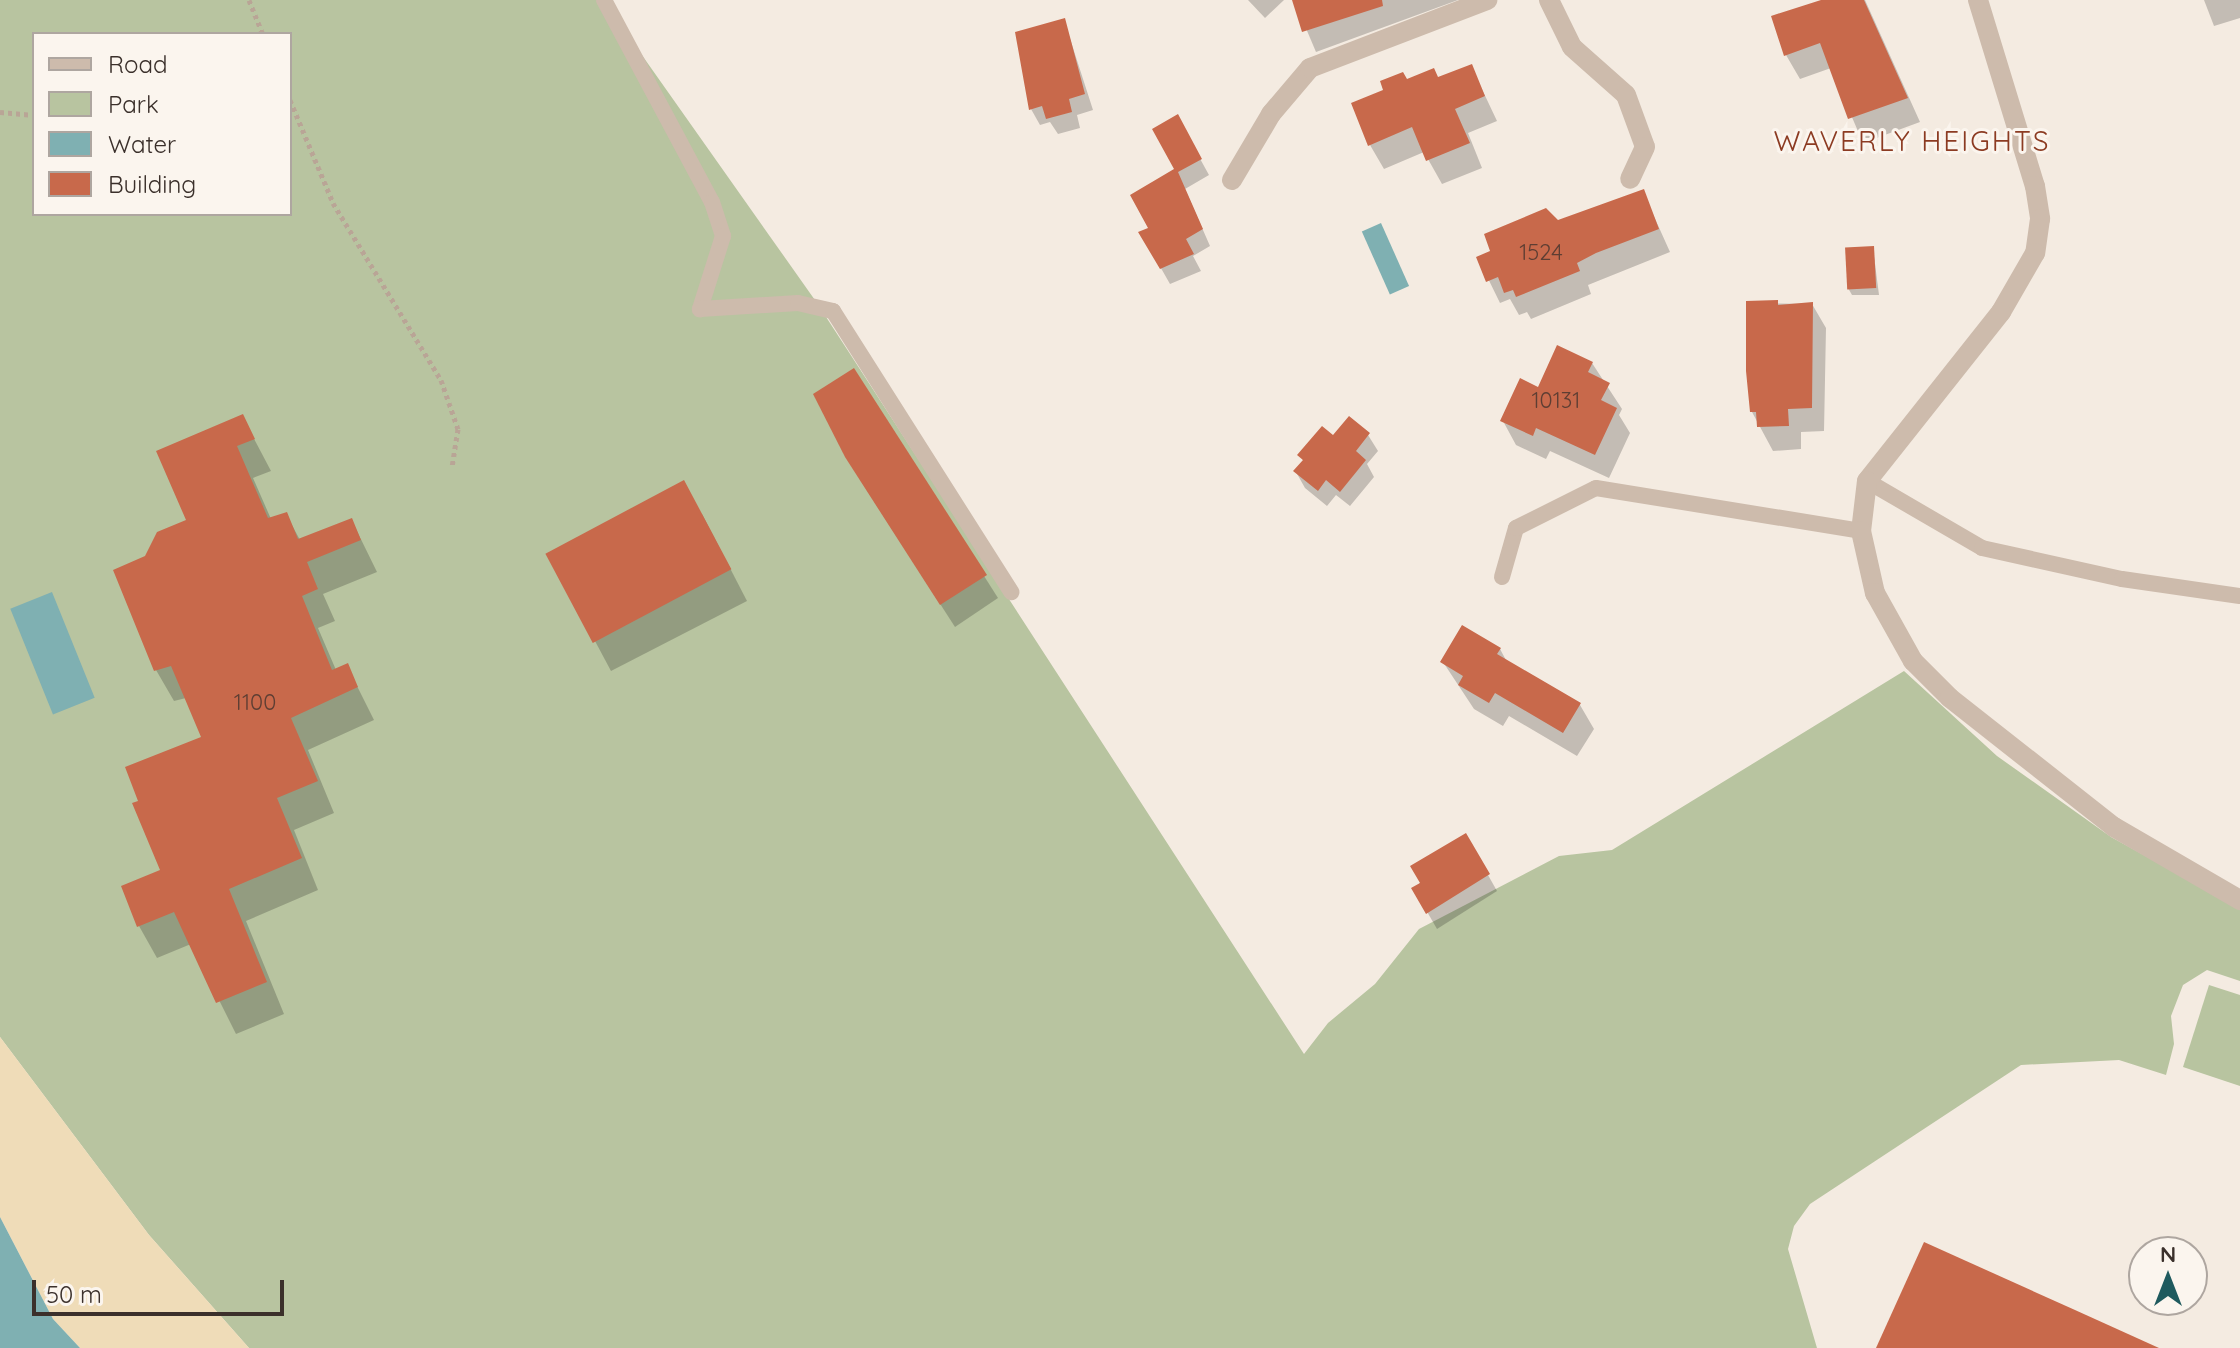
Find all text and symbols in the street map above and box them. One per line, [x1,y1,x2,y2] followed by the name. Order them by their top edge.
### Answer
[32,32,292,216] legend
[108,49,168,79] text: Road
[108,89,159,119] text: Park
[1773,124,2051,158] district label: WAVERLY HEIGHTS
[108,129,176,159] text: Water
[108,169,196,199] text: Building
[1519,240,1563,266] house number: 1524
[1531,388,1581,414] house number: 10131
[234,690,276,716] house number: 1100
[2128,1236,2208,1316] north arrow
[2160,1240,2176,1268] text: N
[36,1264,288,1314] scale bar
[46,1279,102,1309] text: 50 m

